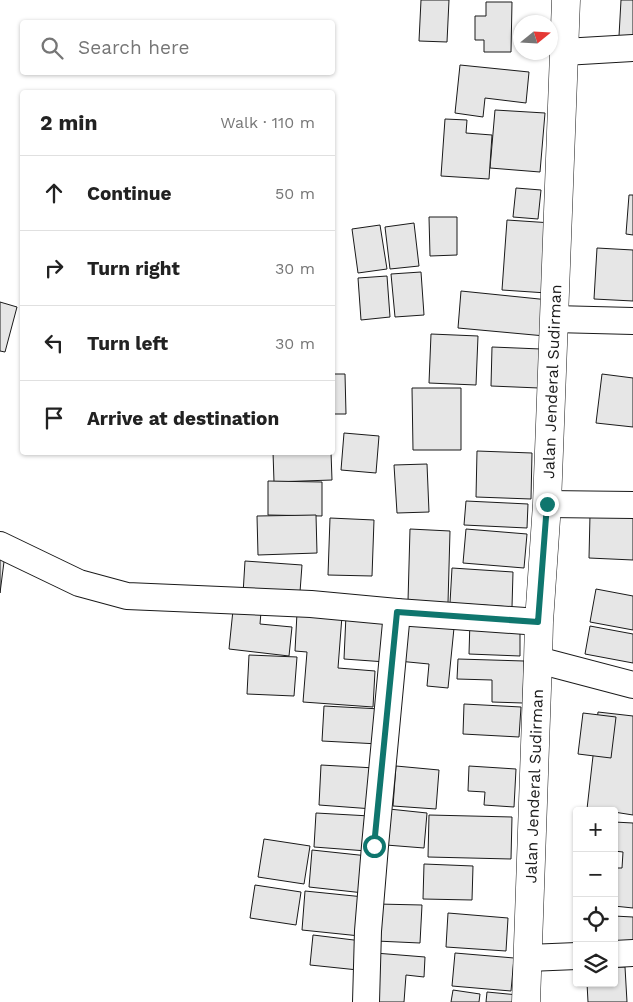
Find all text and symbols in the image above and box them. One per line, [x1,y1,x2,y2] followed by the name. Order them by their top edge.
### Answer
[513,15,558,60] north arrow
[20,20,335,75] search box
[38,34,66,62] icon: search
[78,36,189,59] text: Search here
[40,110,97,135] text: 2 min
[220,113,315,132] text: Walk · 110 m
[40,179,68,207] icon: ahead
[87,182,171,205] text: Continue
[275,184,315,203] text: 50 m
[40,254,68,282] icon: right
[87,257,180,280] text: Turn right
[275,259,315,278] text: 30 m
[539,284,565,479] street label: Jalan Jenderal Sudirman
[40,329,68,357] icon: left
[87,332,168,355] text: Turn left
[275,334,315,353] text: 30 m
[40,404,68,432] icon: arrive
[87,407,279,430] text: Arrive at destination
[536,493,559,516] route end
[521,689,547,884] street label: Jalan Jenderal Sudirman
[573,807,618,987] map controls
[573,807,618,852] button: +
[363,835,386,858] route start
[573,852,618,897] button: −
[573,897,618,942] button: locate
[573,942,618,987] button: layers

